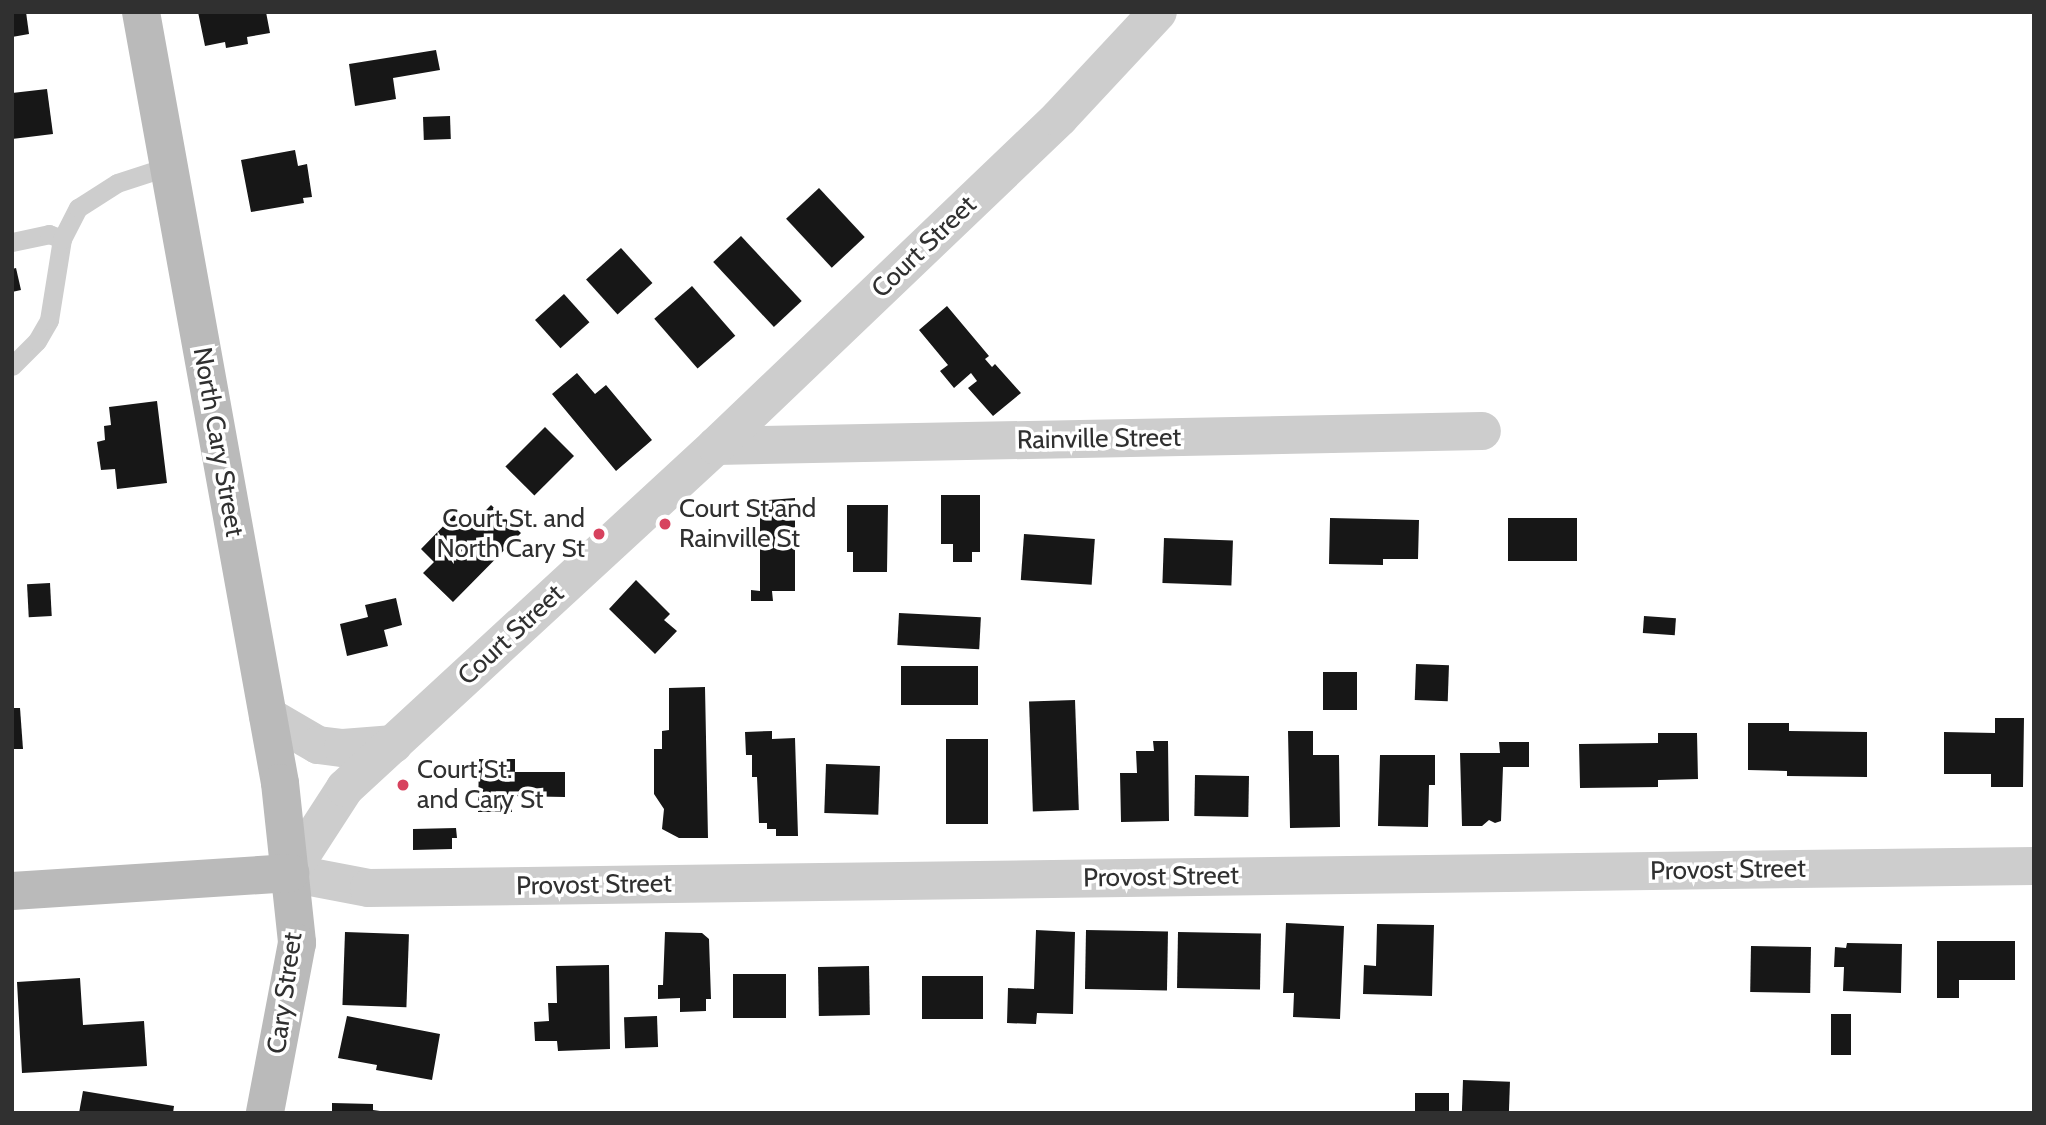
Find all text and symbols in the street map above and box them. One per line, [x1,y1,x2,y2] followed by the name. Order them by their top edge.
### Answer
[865,190,983,304] street label: Court Street
[186,345,250,539] street label: North Cary Street
[1017,422,1181,456] street label: Rainville Street
[679,493,816,554] place label: Court St and Rainville St
[437,503,585,564] place label: Court St. and North Cary St
[657,516,673,532] marker: Court St and Rainville St
[591,526,607,542] marker: Court St. and North Cary St
[452,578,570,692] street label: Court Street
[417,754,544,816] place label: Court St. and Cary St
[395,777,411,793] marker: Court St. and Cary St
[1650,853,1806,887] street label: Provost Street
[1083,860,1239,894] street label: Provost Street
[516,868,672,902] street label: Provost Street
[261,930,309,1056] street label: Cary Street

